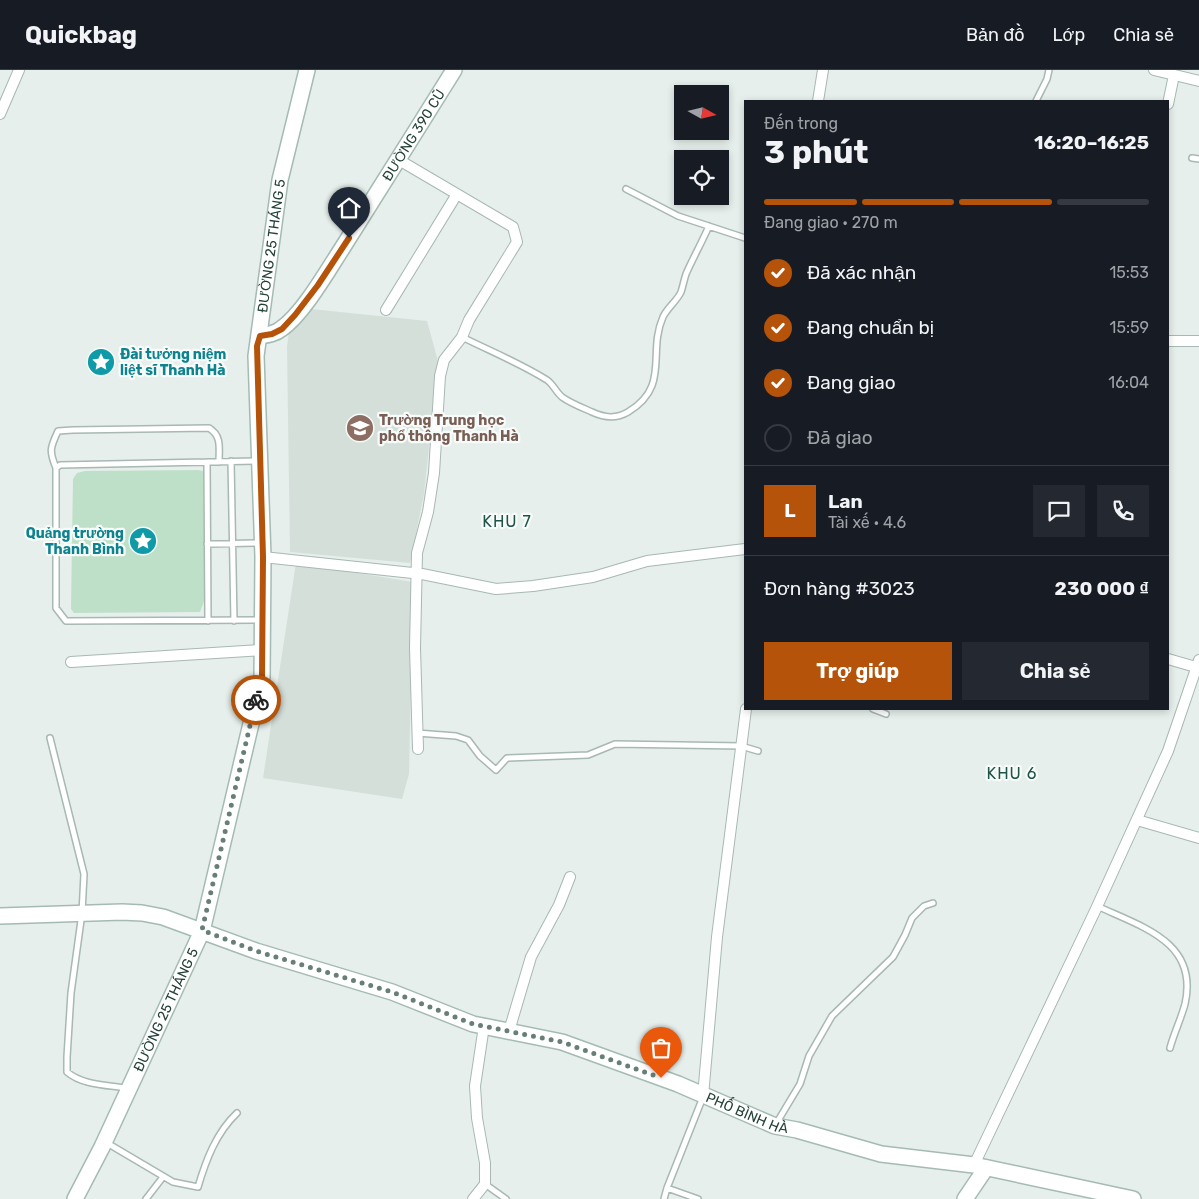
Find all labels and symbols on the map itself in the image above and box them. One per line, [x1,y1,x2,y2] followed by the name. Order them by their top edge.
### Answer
[674,85,729,140] north arrow
[379,86,449,184] street label: ĐƯỜNG 390 CŨ
[254,178,289,314] street label: ĐƯỜNG 25 THÁNG 5
[328,187,370,238] pin
[120,346,227,379] place label: Đài tưởng niệm liệt sĩ Thanh Hà
[86,347,116,377] place icon: Đài tưởng niệm liệt sĩ Thanh Hà
[379,412,519,445] place label: Trường Trung học phổ thông Thanh Hà
[345,413,375,443] school or university icon: Trường Trung học phổ thông Thanh Hà
[482,512,532,531] district label: KHU 7
[26,525,124,558] place label: Quảng trường Thanh Bình
[128,526,158,556] place icon: Quảng trường Thanh Bình
[231,675,281,725] courier
[987,764,1037,783] district label: KHU 6
[130,945,202,1074] street label: ĐƯỜNG 25 THÁNG 5
[640,1027,682,1078] pin
[703,1089,790,1137] street label: PHỐ BÌNH HÀ

